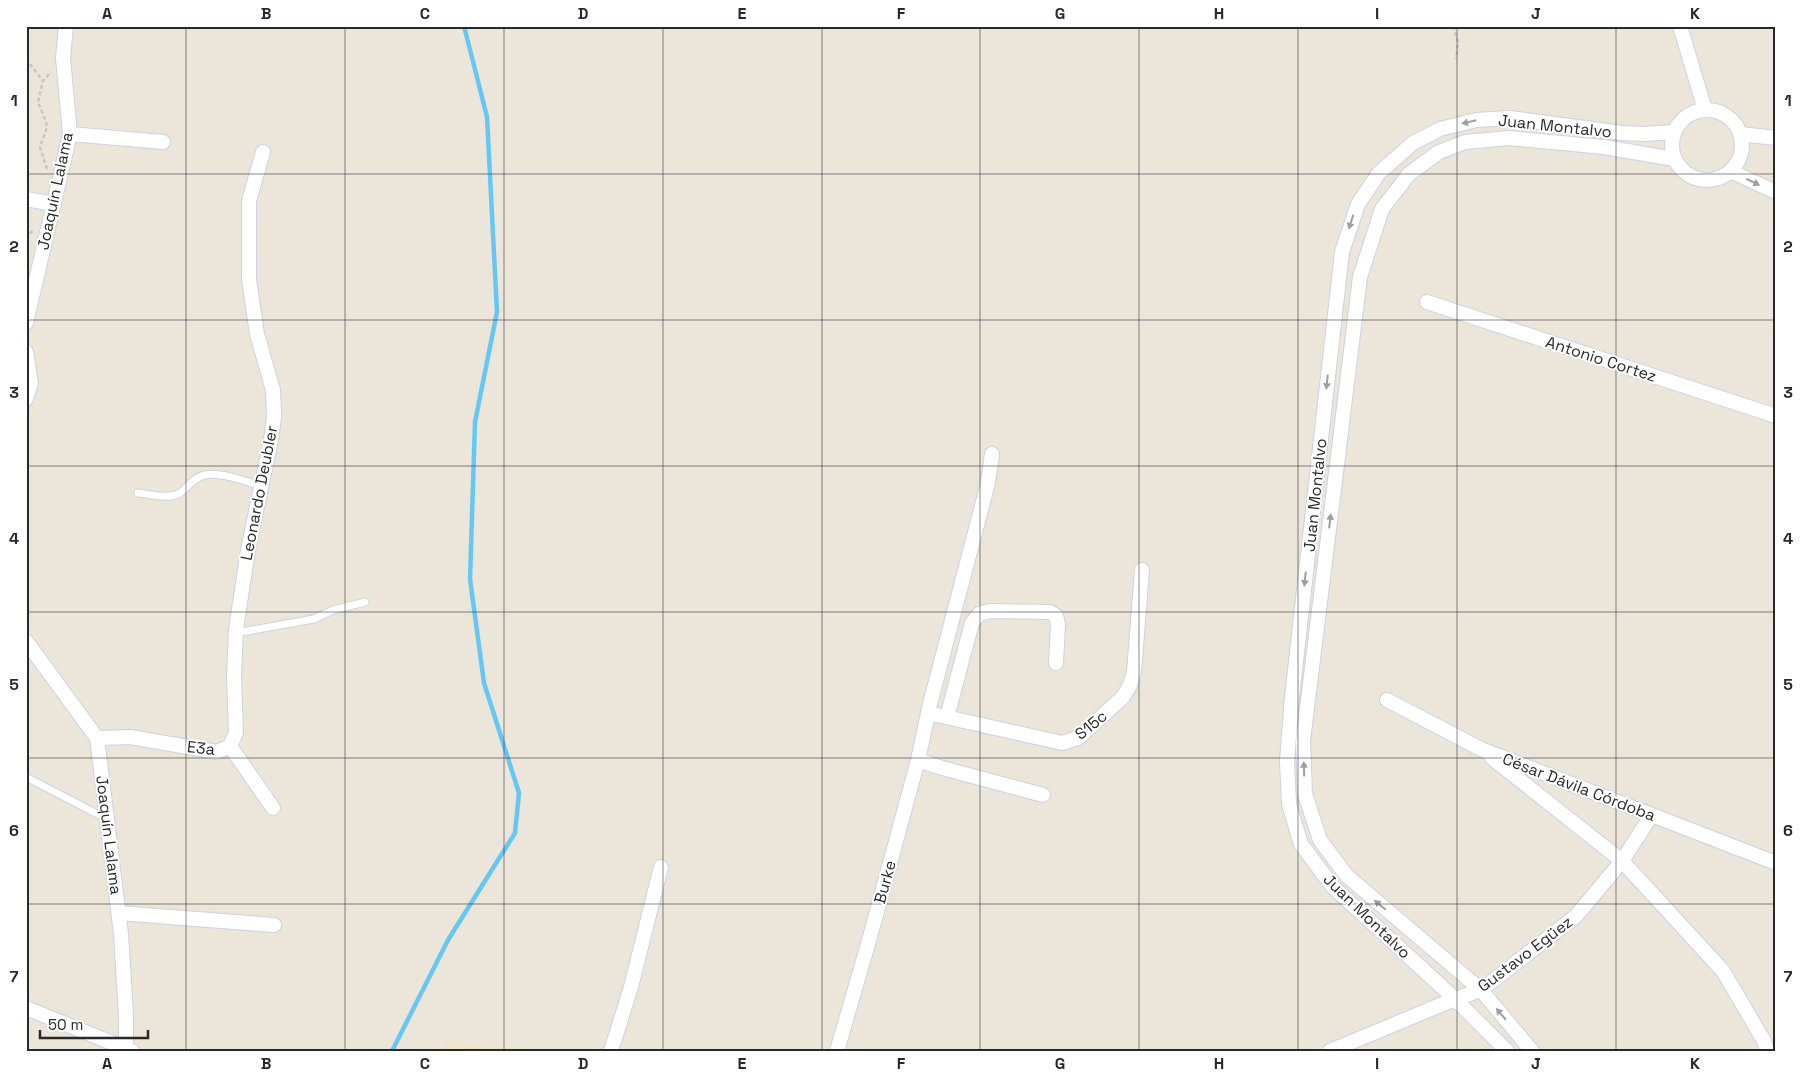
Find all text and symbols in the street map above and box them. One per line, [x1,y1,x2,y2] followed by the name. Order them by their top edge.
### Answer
[102,3,112,24] text: A
[261,3,271,24] text: B
[420,3,430,24] text: C
[578,3,588,24] text: D
[738,3,747,24] text: E
[897,3,906,24] text: F
[1055,3,1065,24] text: G
[1214,3,1224,24] text: H
[1375,3,1379,24] text: I
[1531,3,1541,24] text: J
[1690,3,1700,24] text: K
[10,90,18,111] text: 1
[1784,90,1792,111] text: 1
[1497,110,1613,142] street label: Juan Montalvo
[1462,118,1477,126] one-way arrow
[32,130,78,252] street label: Joaquín Lalama
[1745,178,1760,186] one-way arrow
[1347,215,1355,230] one-way arrow
[9,236,19,257] text: 2
[1783,236,1793,257] text: 2
[1543,331,1659,387] street label: Antonio Cortez
[1323,375,1331,391] one-way arrow
[9,382,19,403] text: 3
[1783,382,1793,403] text: 3
[236,424,282,562] street label: Leonardo Deubler
[1299,437,1331,553] street label: Juan Montalvo
[1326,512,1334,528] one-way arrow
[9,528,19,549] text: 4
[1783,528,1793,549] text: 4
[1301,571,1309,587] one-way arrow
[9,674,19,695] text: 5
[1783,674,1793,695] text: 5
[1071,706,1111,744] street label: S15c
[186,736,216,760] street label: E3a
[1500,748,1658,826] street label: César Dávila Córdoba
[1299,761,1307,777] one-way arrow
[91,774,127,896] street label: Joaquín Lalama
[9,820,19,841] text: 6
[1783,820,1793,841] text: 6
[869,858,901,906] street label: Burke
[1319,869,1415,963] street label: Juan Montalvo
[1375,899,1387,911] one-way arrow
[1473,911,1577,997] street label: Gustavo Egüez
[10,966,19,987] text: 7
[1784,966,1793,987] text: 7
[40,1007,148,1039] scale bar
[1495,1007,1506,1020] one-way arrow
[48,1015,83,1034] text: 50 m
[102,1053,112,1074] text: A
[261,1053,271,1074] text: B
[420,1053,430,1074] text: C
[578,1053,588,1074] text: D
[738,1053,747,1074] text: E
[897,1053,906,1074] text: F
[1055,1053,1065,1074] text: G
[1214,1053,1224,1074] text: H
[1375,1053,1379,1074] text: I
[1531,1053,1541,1074] text: J
[1690,1053,1700,1074] text: K

